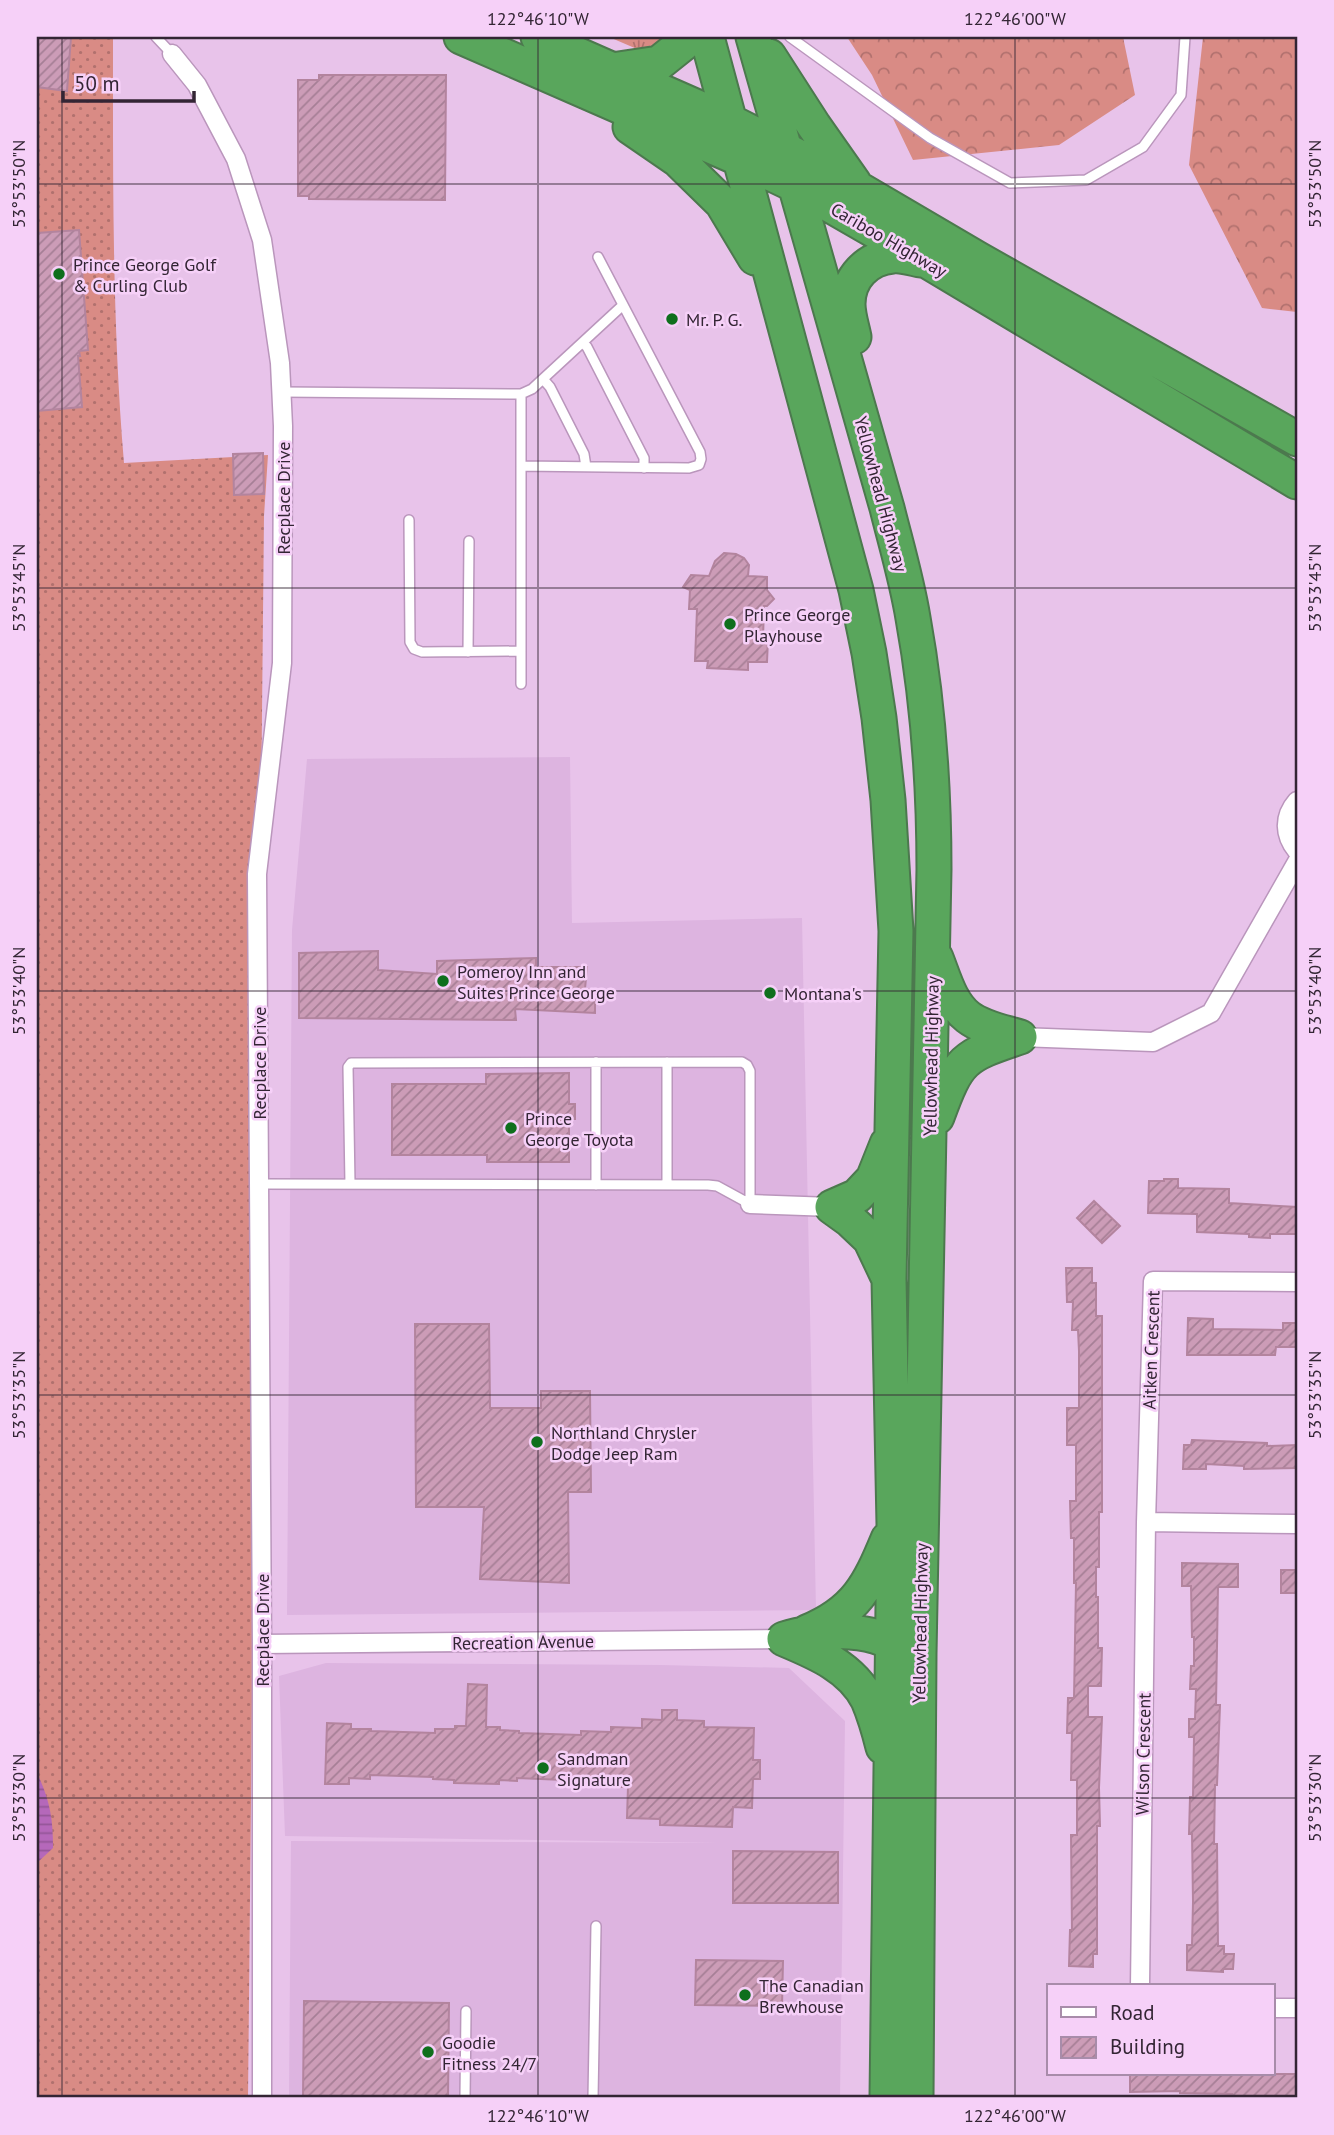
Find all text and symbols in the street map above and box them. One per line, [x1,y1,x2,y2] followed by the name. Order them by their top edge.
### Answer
[487,7,589,30] text: 122°46'10"W
[964,7,1066,30] text: 122°46'00"W
[63,60,194,104] scale bar
[74,70,120,97] text: 50 m
[7,140,30,228] text: 53°53'50"N
[1303,140,1326,228] text: 53°53'50"N
[827,197,952,283] street label: Cariboo Highway
[73,253,217,297] place label: Prince George Golf & Curling Club
[51,266,67,282] marker: Prince George Golf & Curling Club
[686,308,742,331] place label: Mr. P. G.
[664,311,680,327] marker: Mr. P. G.
[849,414,913,575] street label: Yellowhead Highway
[272,442,295,554] street label: Recplace Drive
[7,544,30,632] text: 53°53'45"N
[1303,544,1326,632] text: 53°53'45"N
[744,603,850,647] place label: Prince George Playhouse
[722,616,738,632] marker: Prince George Playhouse
[7,947,30,1035] text: 53°53'40"N
[1303,947,1326,1035] text: 53°53'40"N
[457,960,615,1004] place label: Pomeroy Inn and Suites Prince George
[435,973,451,989] marker: Pomeroy Inn and Suites Prince George
[918,975,944,1136] street label: Yellowhead Highway
[784,982,862,1005] place label: Montana's
[762,985,778,1001] marker: Montana's
[248,1007,271,1119] street label: Recplace Drive
[525,1107,634,1151] place label: Prince George Toyota
[503,1120,519,1136] marker: Prince George Toyota
[1137,1290,1165,1410] street label: Aitken Crescent
[7,1351,30,1439] text: 53°53'35"N
[1303,1351,1326,1439] text: 53°53'35"N
[551,1421,697,1465] place label: Northland Chrysler Dodge Jeep Ram
[529,1434,545,1450] marker: Northland Chrysler Dodge Jeep Ram
[907,1542,933,1703] street label: Yellowhead Highway
[251,1574,274,1686] street label: Recplace Drive
[452,1629,594,1655] street label: Recreation Avenue
[1130,1693,1156,1815] street label: Wilson Crescent
[557,1747,631,1791] place label: Sandman Signature
[7,1754,30,1842] text: 53°53'30"N
[1303,1754,1326,1842] text: 53°53'30"N
[535,1760,551,1776] marker: Sandman Signature
[759,1974,864,2018] place label: The Canadian Brewhouse
[1047,1984,1274,2076] legend
[737,1987,753,2003] marker: The Canadian Brewhouse
[1110,1999,1154,2026] text: Road
[442,2031,537,2075] place label: Goodie Fitness 24/7
[1110,2033,1185,2060] text: Building
[420,2044,436,2060] marker: Goodie Fitness 24/7
[487,2104,589,2127] text: 122°46'10"W
[964,2104,1066,2127] text: 122°46'00"W

